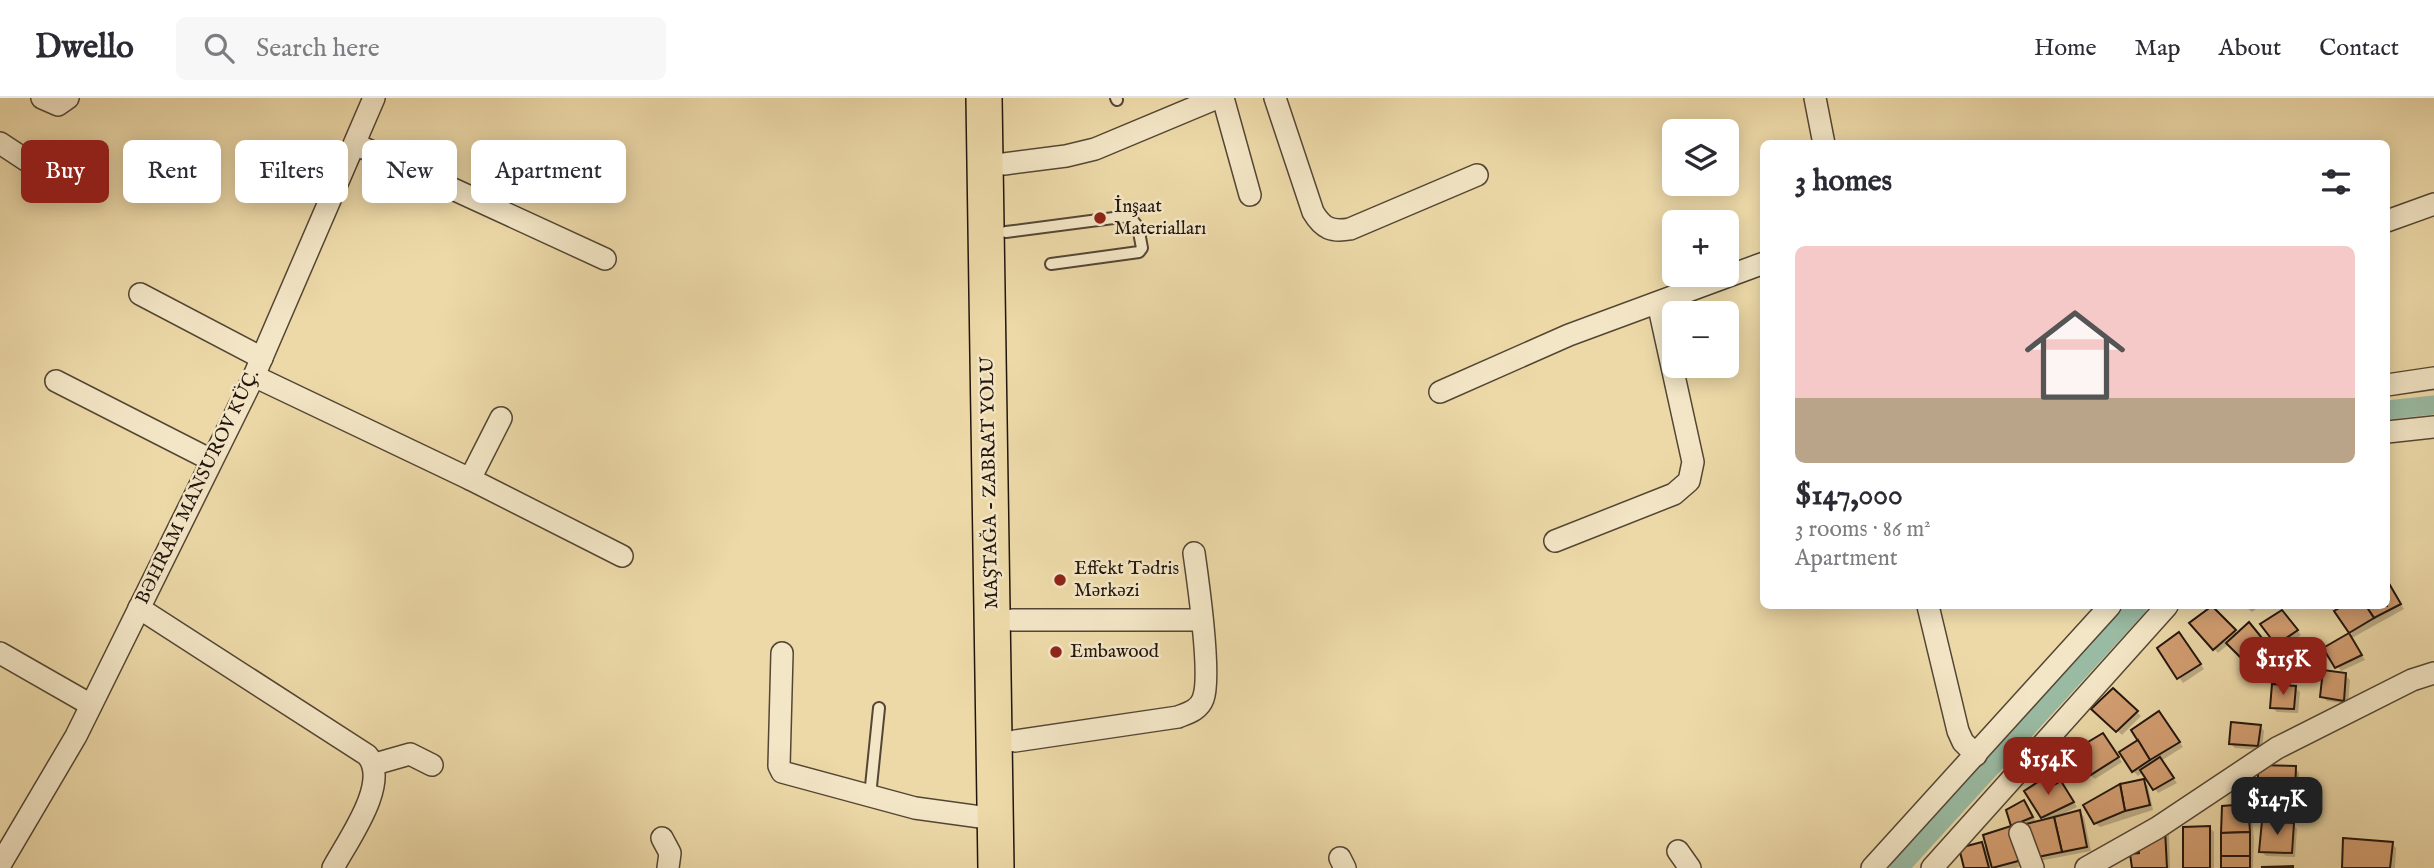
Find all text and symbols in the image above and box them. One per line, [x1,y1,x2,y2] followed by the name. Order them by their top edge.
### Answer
[176,17,666,80] search box
[35,27,134,69] text: Dwello
[200,29,238,67] icon: search
[256,32,380,65] text: Search here
[2034,33,2097,64] text: Home
[2135,33,2181,64] text: Map
[2219,33,2281,64] text: About
[2319,33,2399,64] text: Contact
[1662,119,1739,378] map controls
[1662,119,1739,196] button: layers
[21,140,109,203] chip: Buy
[123,140,221,203] chip: Rent
[235,140,348,203] chip: Filters
[362,140,457,203] chip: New
[471,140,626,203] chip: Apartment
[1795,163,1892,201] text: 3 homes
[2317,163,2355,201] icon: filters
[1114,195,1206,241] place label: İnşaat Materialları
[1092,210,1108,226] marker: İnşaat Materialları
[1662,210,1739,287] button: +
[2012,292,2138,418] icon: home
[1662,301,1739,378] button: −
[975,356,1004,609] street label: MAŞTAĞA - ZABRAT YOLU
[131,366,265,608] street label: BƏHRAM MANSUROV KÜÇ.
[1795,477,1903,515] text: $147,000
[1795,515,1931,544] text: 3 rooms · 86 m²
[1795,544,1898,573] text: Apartment
[1074,557,1179,603] place label: Effekt Tədris Mərkəzi
[1052,572,1068,588] marker: Effekt Tədris Mərkəzi
[2234,638,2332,697] pin: $115K
[1070,640,1160,664] place label: Embawood
[1048,644,1064,660] marker: Embawood
[2256,645,2310,674] text: $115K
[1999,738,2097,797] pin: $154K
[2019,745,2077,774] text: $154K
[2228,778,2326,837] pin: $147K
[2247,785,2307,814] text: $147K

